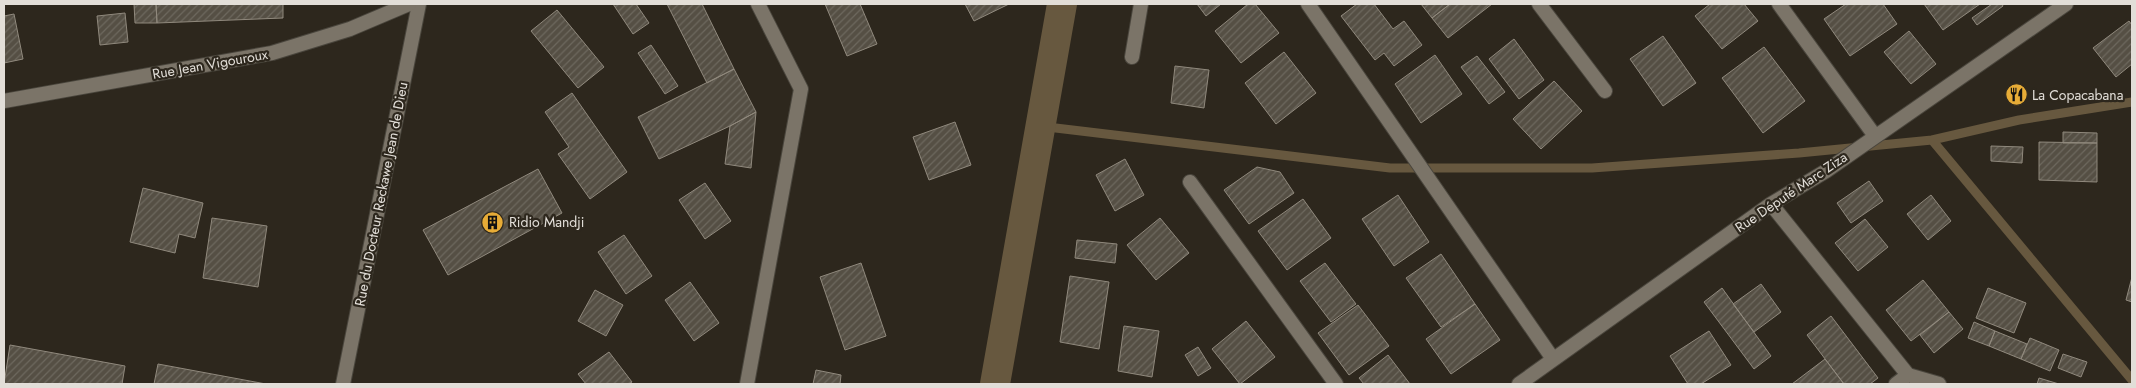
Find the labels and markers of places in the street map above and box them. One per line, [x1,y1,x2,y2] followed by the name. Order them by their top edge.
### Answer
[2004,83,2028,107] restaurant icon: La Copacabana
[2032,85,2123,105] place label: La Copacabana
[481,210,505,234] building icon: Ridio Mandji
[509,212,585,232] place label: Ridio Mandji

